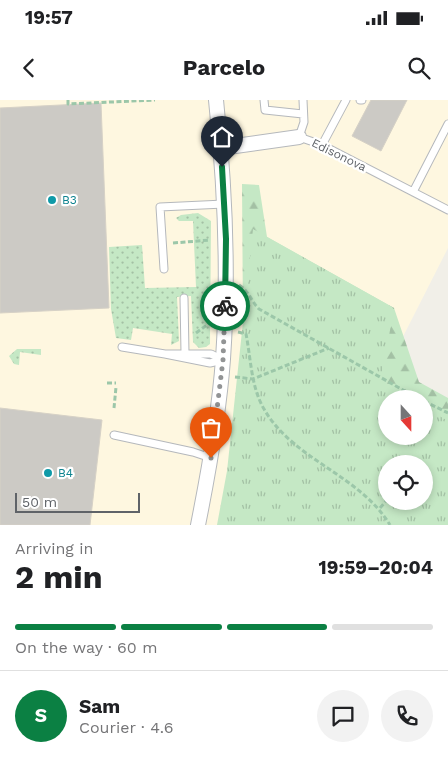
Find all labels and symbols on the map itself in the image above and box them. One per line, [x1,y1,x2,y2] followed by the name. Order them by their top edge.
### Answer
[201,116,243,167] pin
[309,136,369,174] street label: Edisonova
[62,193,77,207] place label: B3
[46,194,58,206] marker: B3
[200,281,250,331] courier
[378,390,432,445] north arrow
[190,407,232,458] pin
[58,466,73,480] place label: B4
[42,467,54,479] marker: B4
[15,490,140,513] scale bar

